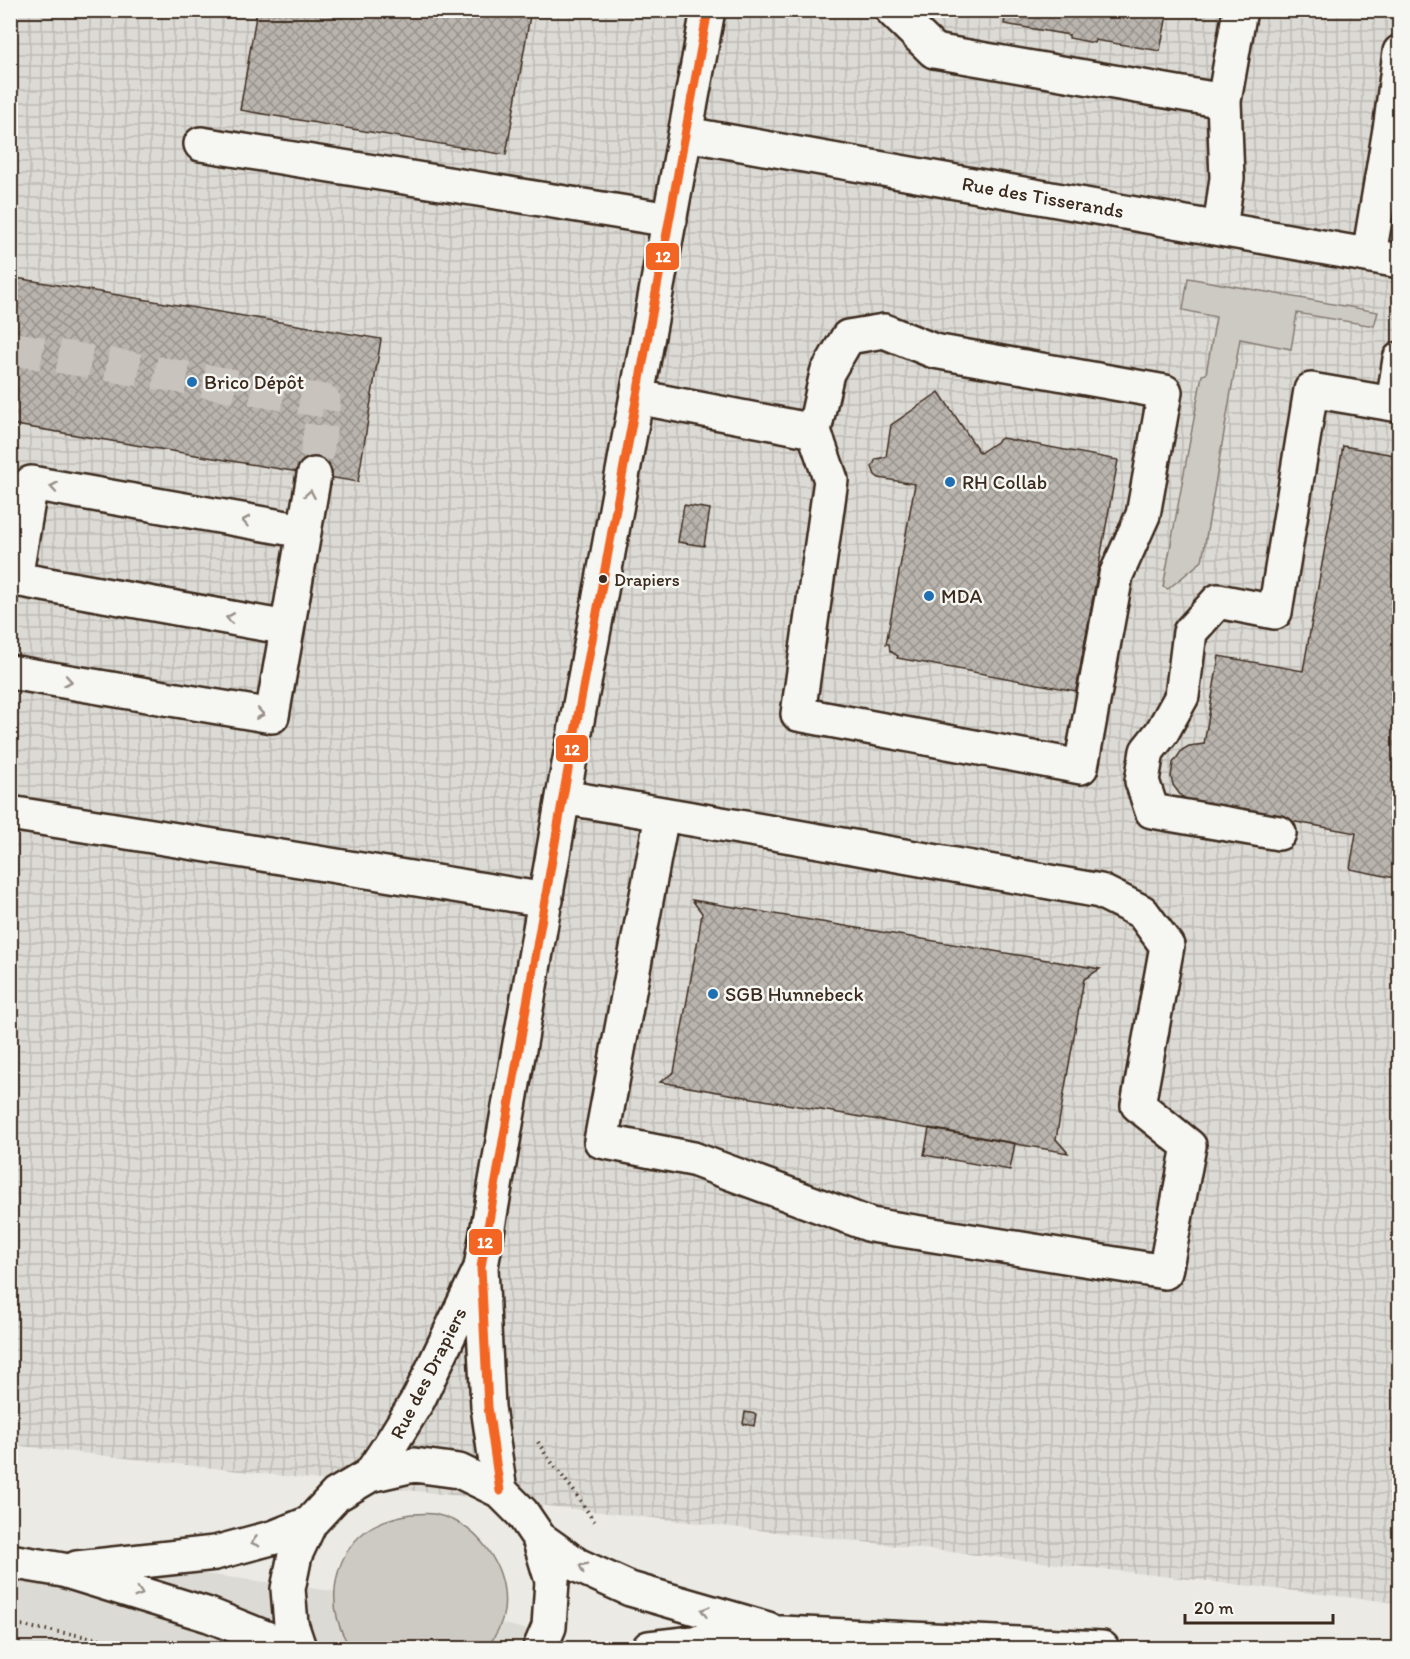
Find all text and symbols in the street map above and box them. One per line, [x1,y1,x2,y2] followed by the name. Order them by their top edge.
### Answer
[960,171,1126,223] street label: Rue des Tisserands
[645,242,680,271] line badge: 12
[655,247,672,266] text: 12
[204,370,304,394] place label: Brico Dépôt
[185,375,199,389] marker: Brico Dépôt
[962,470,1047,494] place label: RH Collab
[943,475,957,489] marker: RH Collab
[50,481,60,494] one-way arrow
[303,490,316,500] one-way arrow
[242,515,252,528] one-way arrow
[614,569,680,591] place label: Drapiers
[597,573,609,585] marker: Drapiers
[941,584,982,608] place label: MDA
[922,589,936,603] marker: MDA
[225,612,235,625] one-way arrow
[64,675,73,687] one-way arrow
[255,707,265,720] one-way arrow
[555,734,589,763] line badge: 12
[564,740,581,759] text: 12
[725,982,864,1006] place label: SGB Hunnebeck
[706,987,720,1001] marker: SGB Hunnebeck
[468,1228,503,1256] line badge: 12
[477,1233,494,1252] text: 12
[384,1303,472,1443] street label: Rue des Drapiers
[250,1535,261,1547] one-way arrow
[578,1562,589,1574] one-way arrow
[133,1586,144,1598] one-way arrow
[1185,1587,1334,1625] scale bar
[1194,1597,1234,1619] text: 20 m
[700,1605,710,1618] one-way arrow

